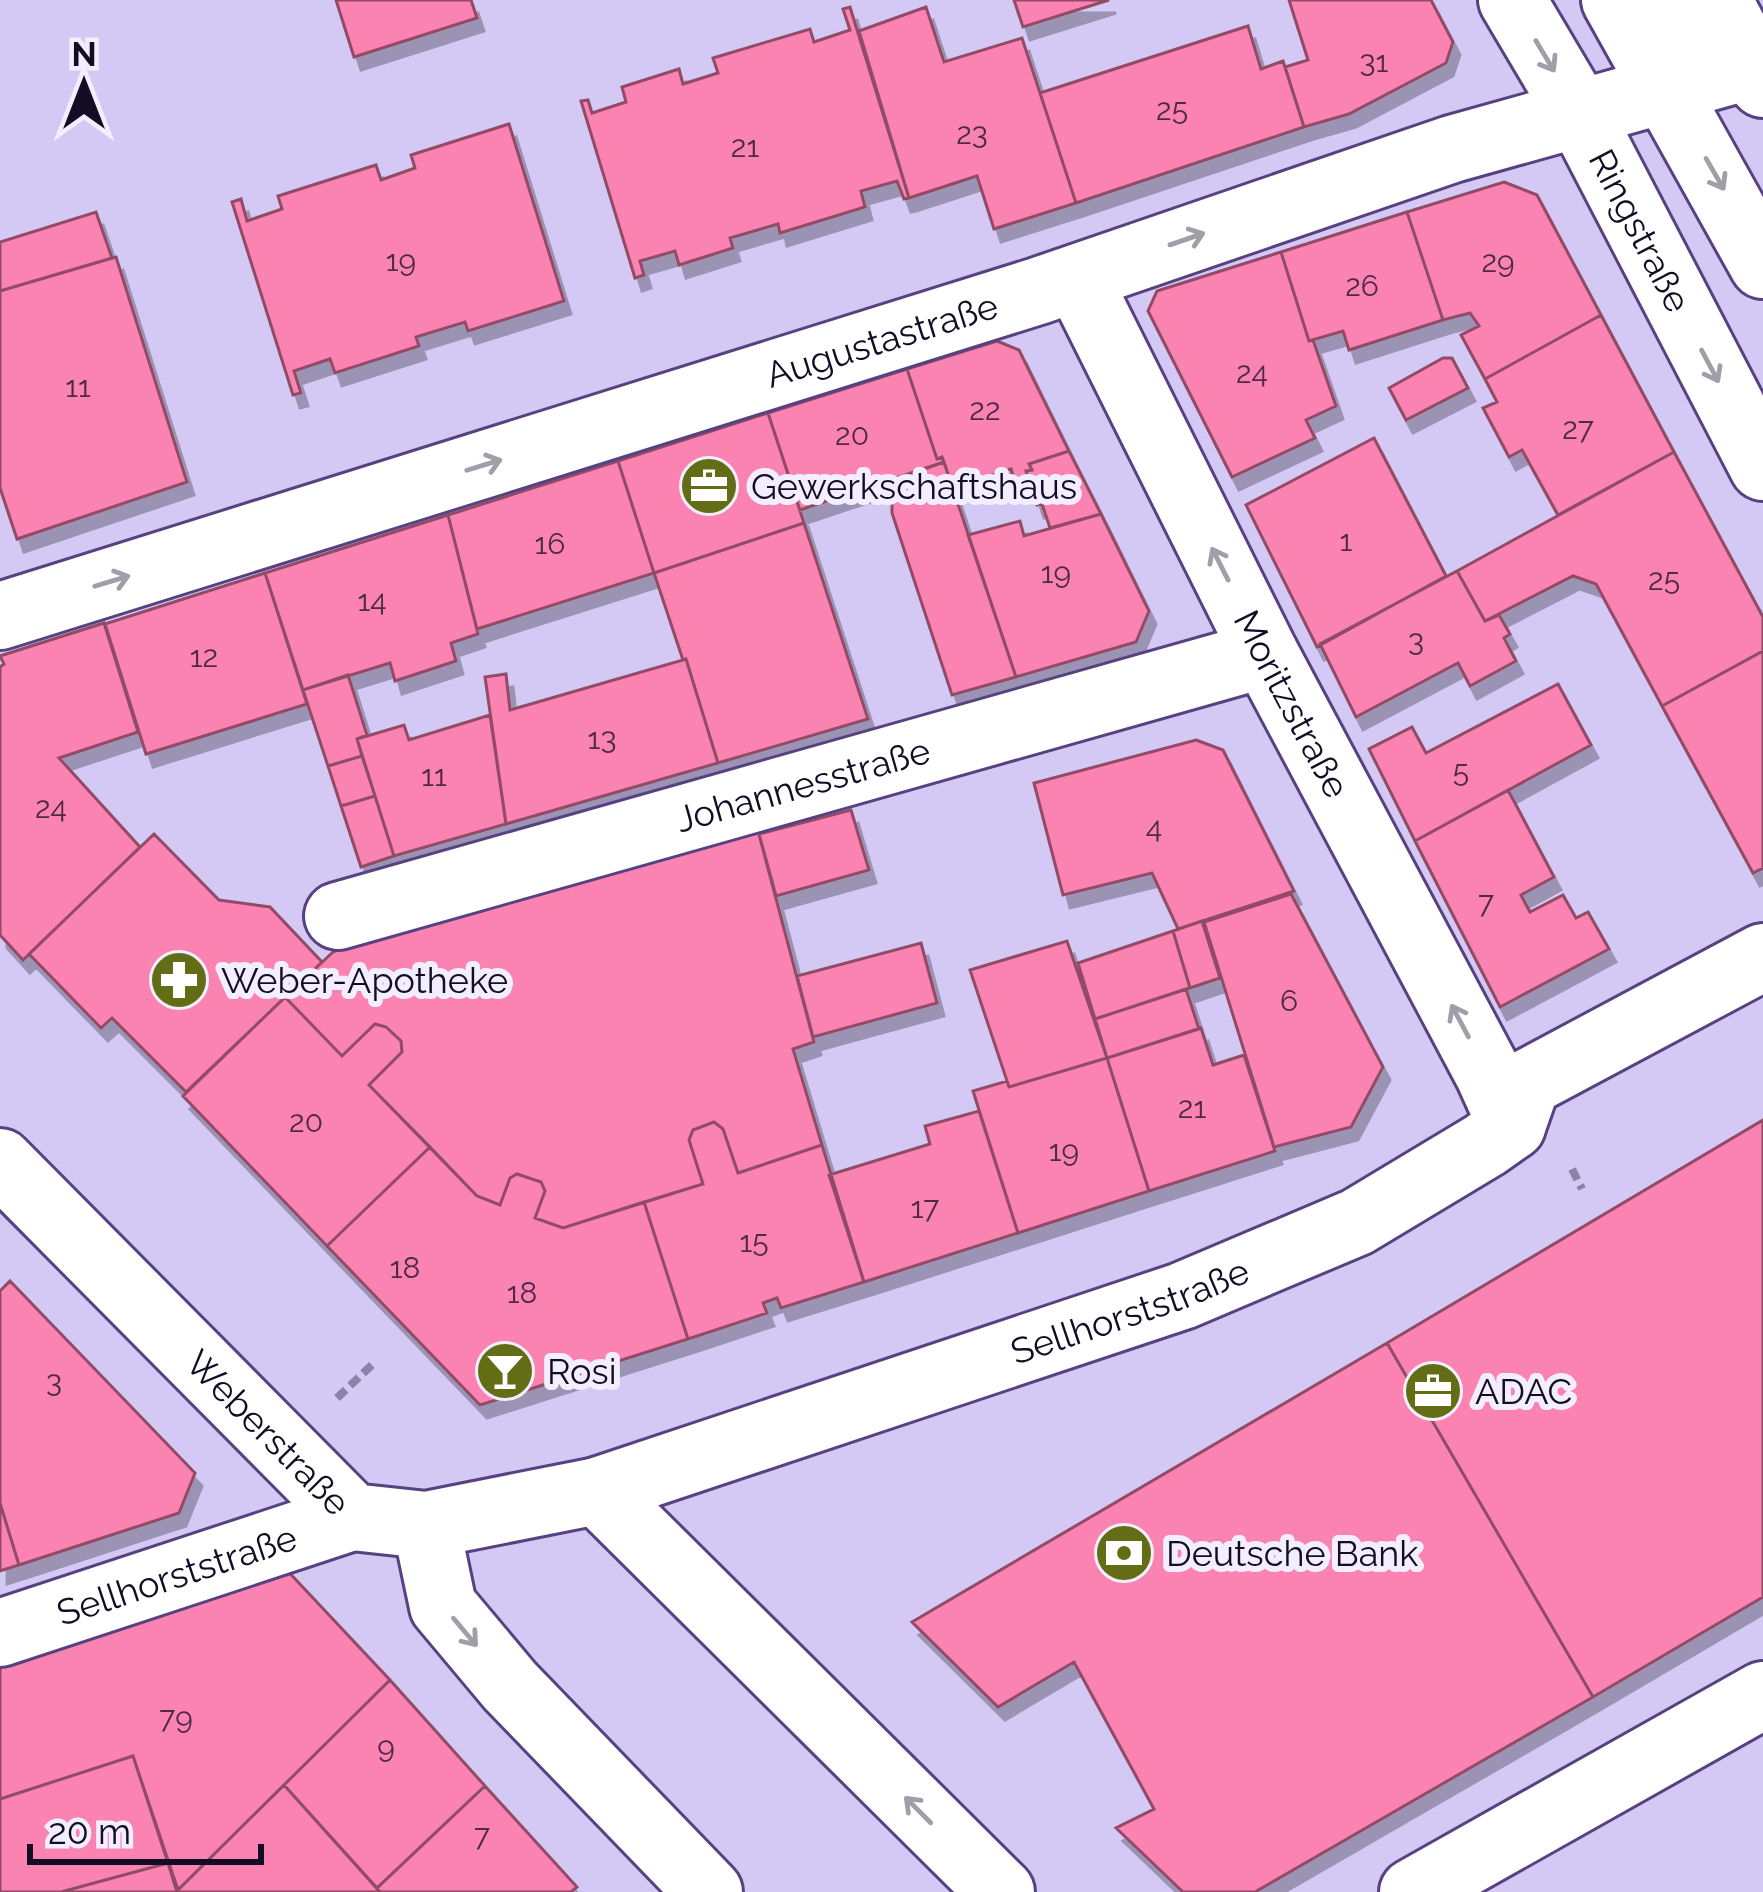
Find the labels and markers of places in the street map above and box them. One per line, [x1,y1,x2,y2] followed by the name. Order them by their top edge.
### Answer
[678,455,740,517] office icon: Gewerkschaftshaus
[751,465,1077,507] place label: Gewerkschaftshaus
[148,949,210,1011] pharmacy icon: Weber-Apotheke
[221,959,508,1001] place label: Weber-Apotheke
[474,1340,536,1402] bar icon: Rosi
[547,1350,617,1392] place label: Rosi
[1402,1360,1464,1422] office icon: ADAC
[1475,1370,1572,1412] place label: ADAC
[1093,1522,1155,1584] bank icon: Deutsche Bank
[1166,1532,1418,1574] place label: Deutsche Bank

